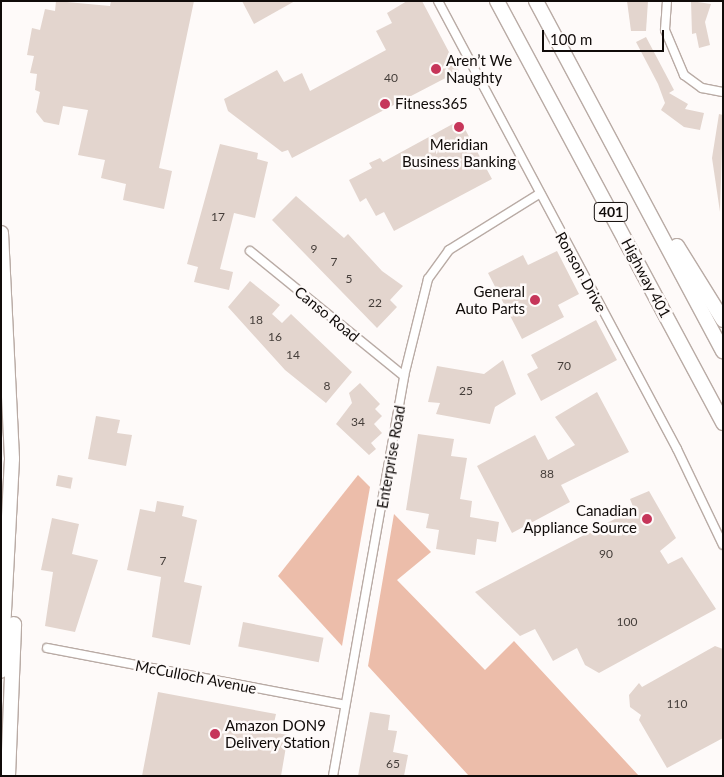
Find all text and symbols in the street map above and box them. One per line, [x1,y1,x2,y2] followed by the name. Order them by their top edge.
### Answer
[544,20,666,52] scale bar
[550,30,592,48] text: 100 m
[446,51,512,86] place label: Aren’t We Naughty
[430,63,442,75] marker: Aren’t We Naughty
[384,71,398,85] house number: 40
[395,95,468,113] place label: Fitness365
[379,98,391,110] marker: Fitness365
[453,121,465,133] marker: Meridian Business Banking
[402,135,516,170] place label: Meridian Business Banking
[594,200,628,223] road number: 401
[211,210,225,224] house number: 17
[552,229,610,315] street label: Ronson Drive
[617,235,675,321] street label: Highway 401
[311,242,317,256] house number: 9
[331,255,337,269] house number: 7
[346,272,352,286] house number: 5
[291,282,363,346] street label: Canso Road
[455,282,525,317] place label: General Auto Parts
[529,294,541,306] marker: General Auto Parts
[368,296,382,310] house number: 22
[249,313,263,327] house number: 18
[268,330,282,344] house number: 16
[286,348,300,362] house number: 14
[557,359,571,373] house number: 70
[324,379,330,393] house number: 8
[459,384,473,398] house number: 25
[373,404,409,510] street label: Enterprise Road
[351,415,365,429] house number: 34
[540,467,554,481] house number: 88
[523,501,637,536] place label: Canadian Appliance Source
[641,513,653,525] marker: Canadian Appliance Source
[599,547,613,561] house number: 90
[160,554,166,568] house number: 7
[617,615,637,629] house number: 100
[134,656,258,698] street label: McCulloch Avenue
[667,697,687,711] house number: 110
[225,716,330,751] place label: Amazon DON9 Delivery Station
[209,728,221,740] marker: Amazon DON9 Delivery Station
[386,757,400,771] house number: 65

